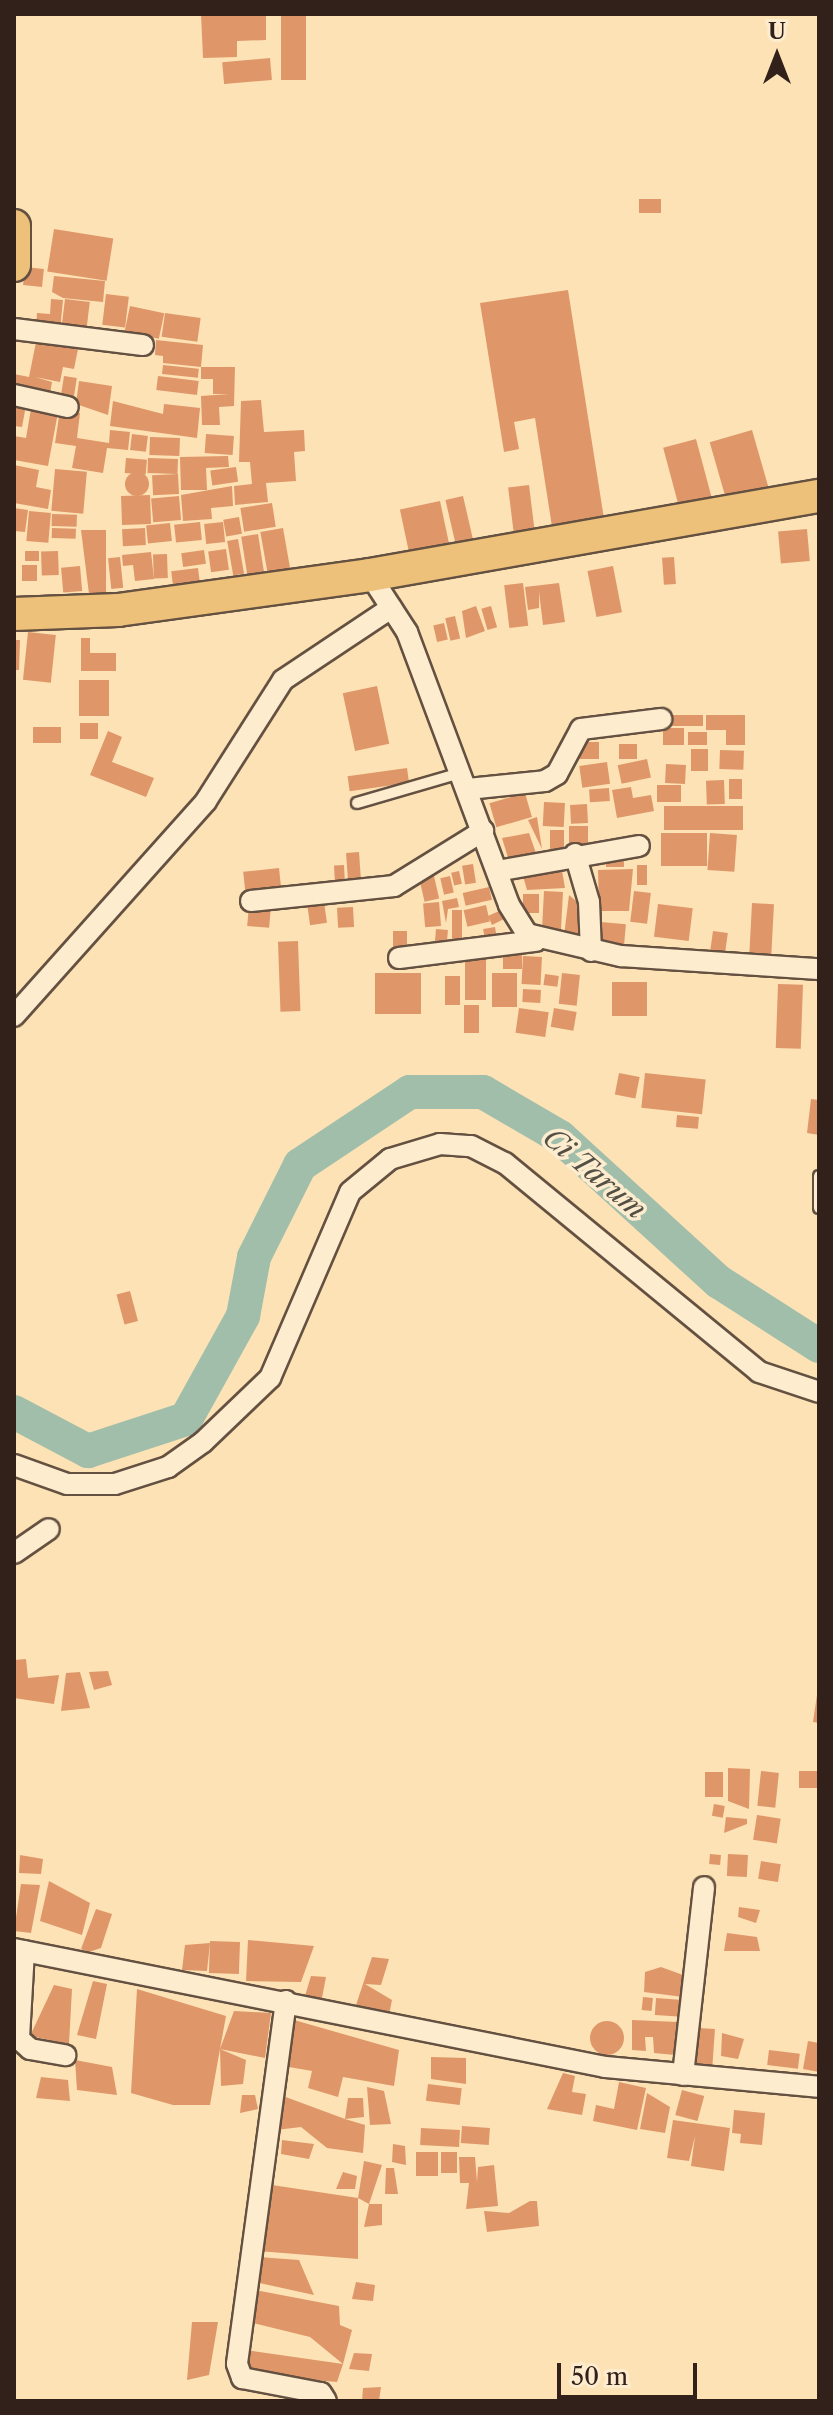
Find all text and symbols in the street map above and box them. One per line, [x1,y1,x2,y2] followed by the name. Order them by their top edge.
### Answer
[737,16,817,96] north arrow
[768,18,786,45] text: U
[537,1120,653,1226] water label: Ci Tarum
[561,2347,701,2397] scale bar
[571,2362,628,2391] text: 50 m

